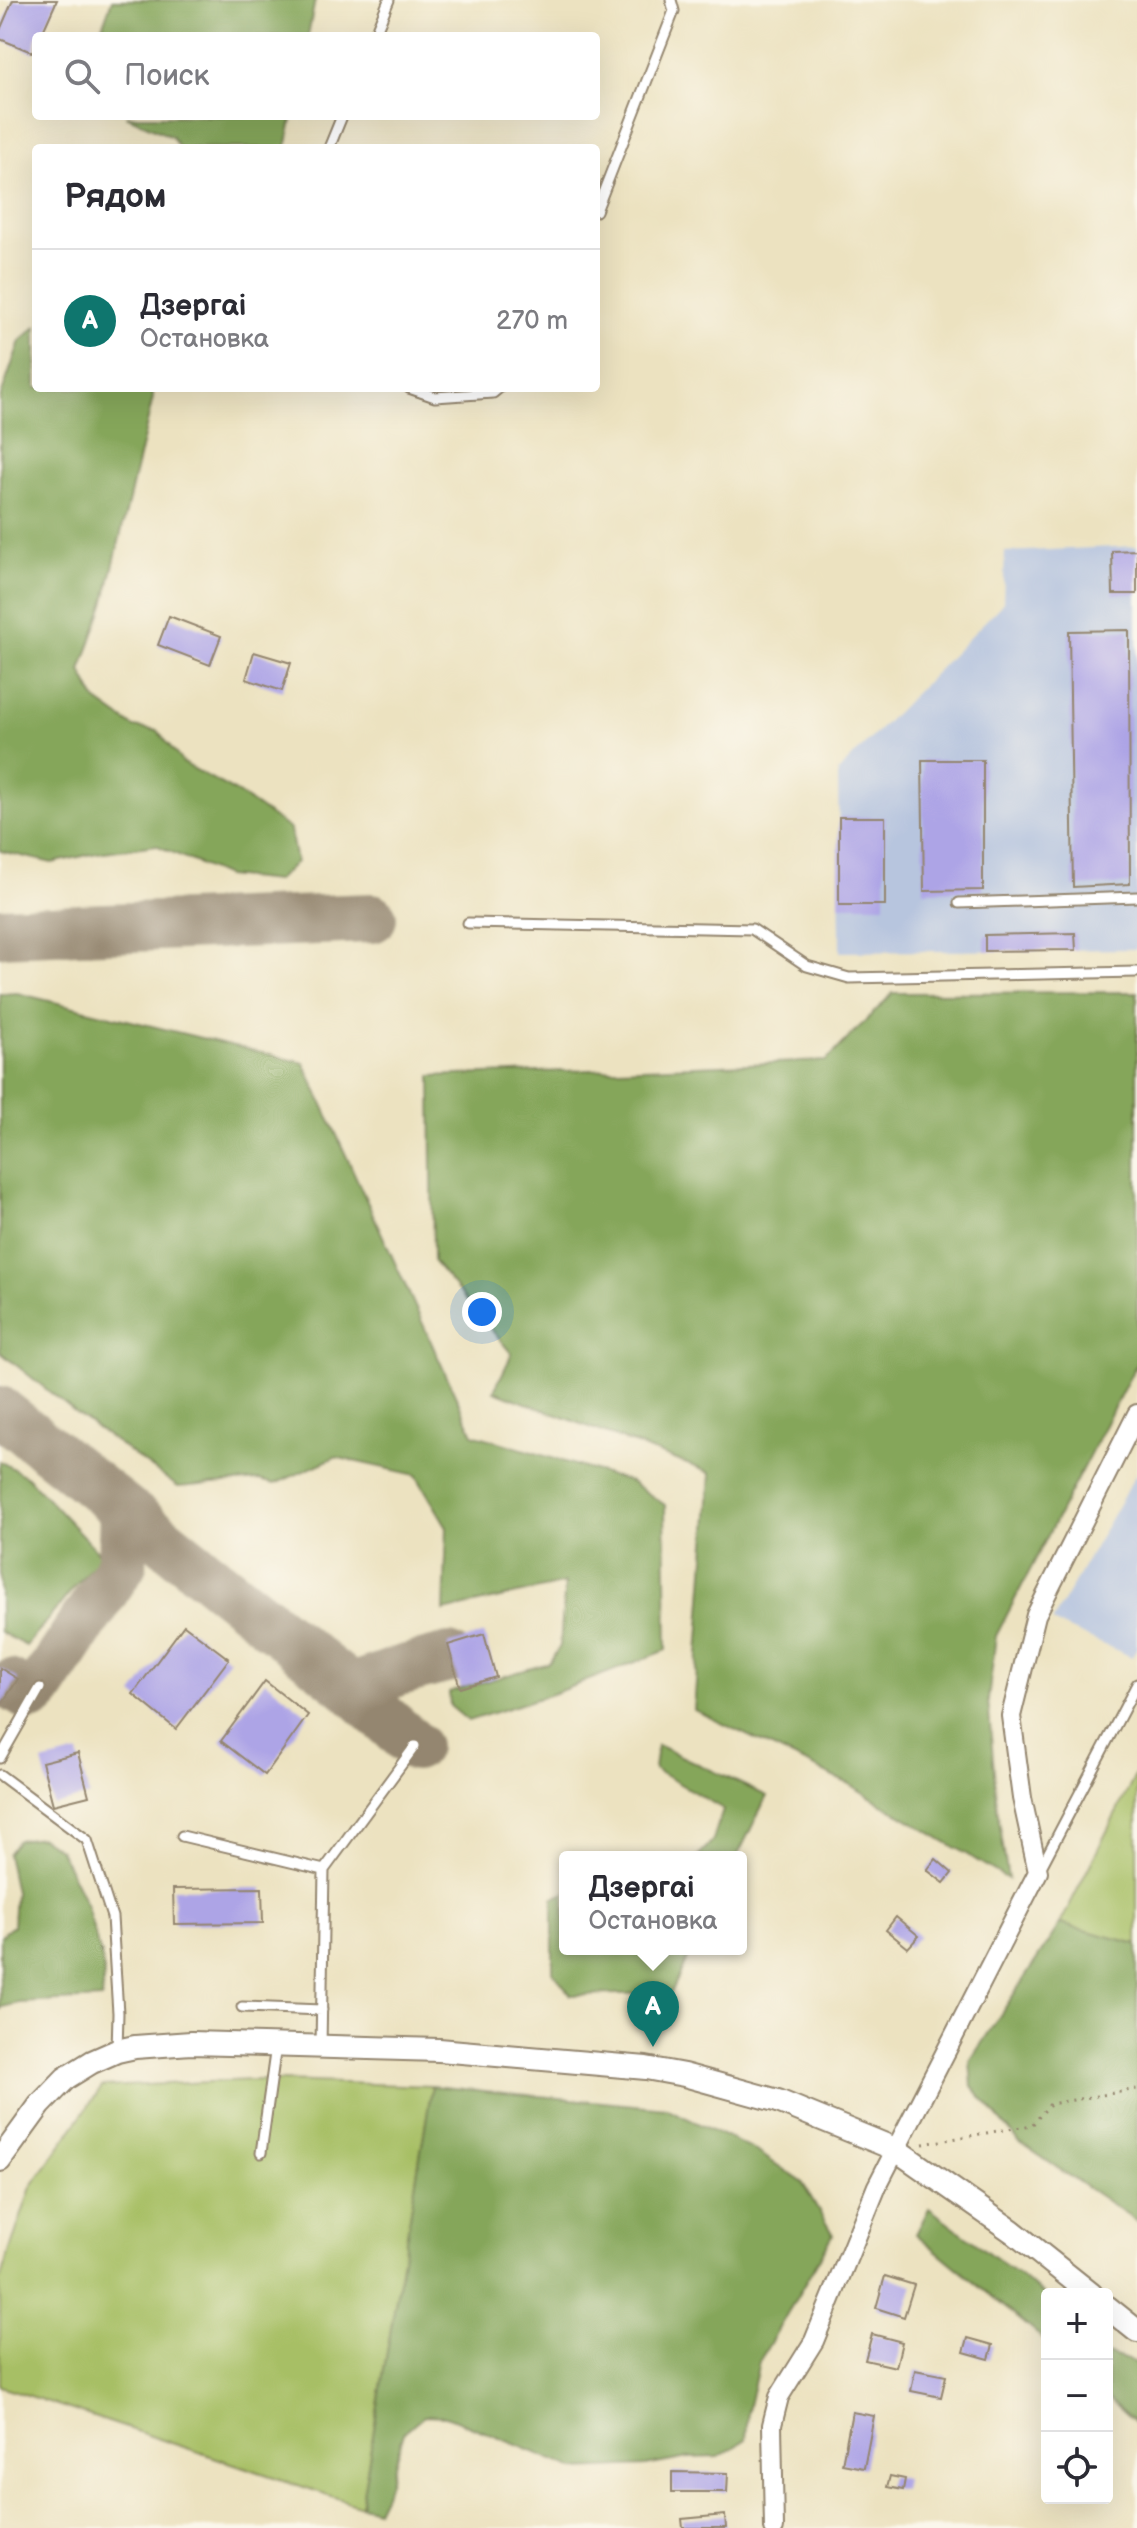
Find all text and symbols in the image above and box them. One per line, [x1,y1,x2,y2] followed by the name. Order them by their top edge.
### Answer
[32,32,600,120] search box
[60,54,104,98] icon: search
[124,58,210,94] text: Поиск
[64,176,166,217] text: Рядом
[140,288,246,324] text: Дзергаі
[82,306,98,337] text: A
[496,306,568,337] text: 270 m
[140,324,269,355] text: Остановка
[462,1292,502,1332] your location
[559,1851,747,1955] popup
[588,1870,695,1906] text: Дзергаі
[588,1906,718,1937] text: Остановка
[627,1981,679,2047] pin: A
[1041,2288,1113,2504] map controls
[1041,2288,1113,2360] button: +
[1041,2360,1113,2432] button: −
[1041,2432,1113,2504] button: locate

